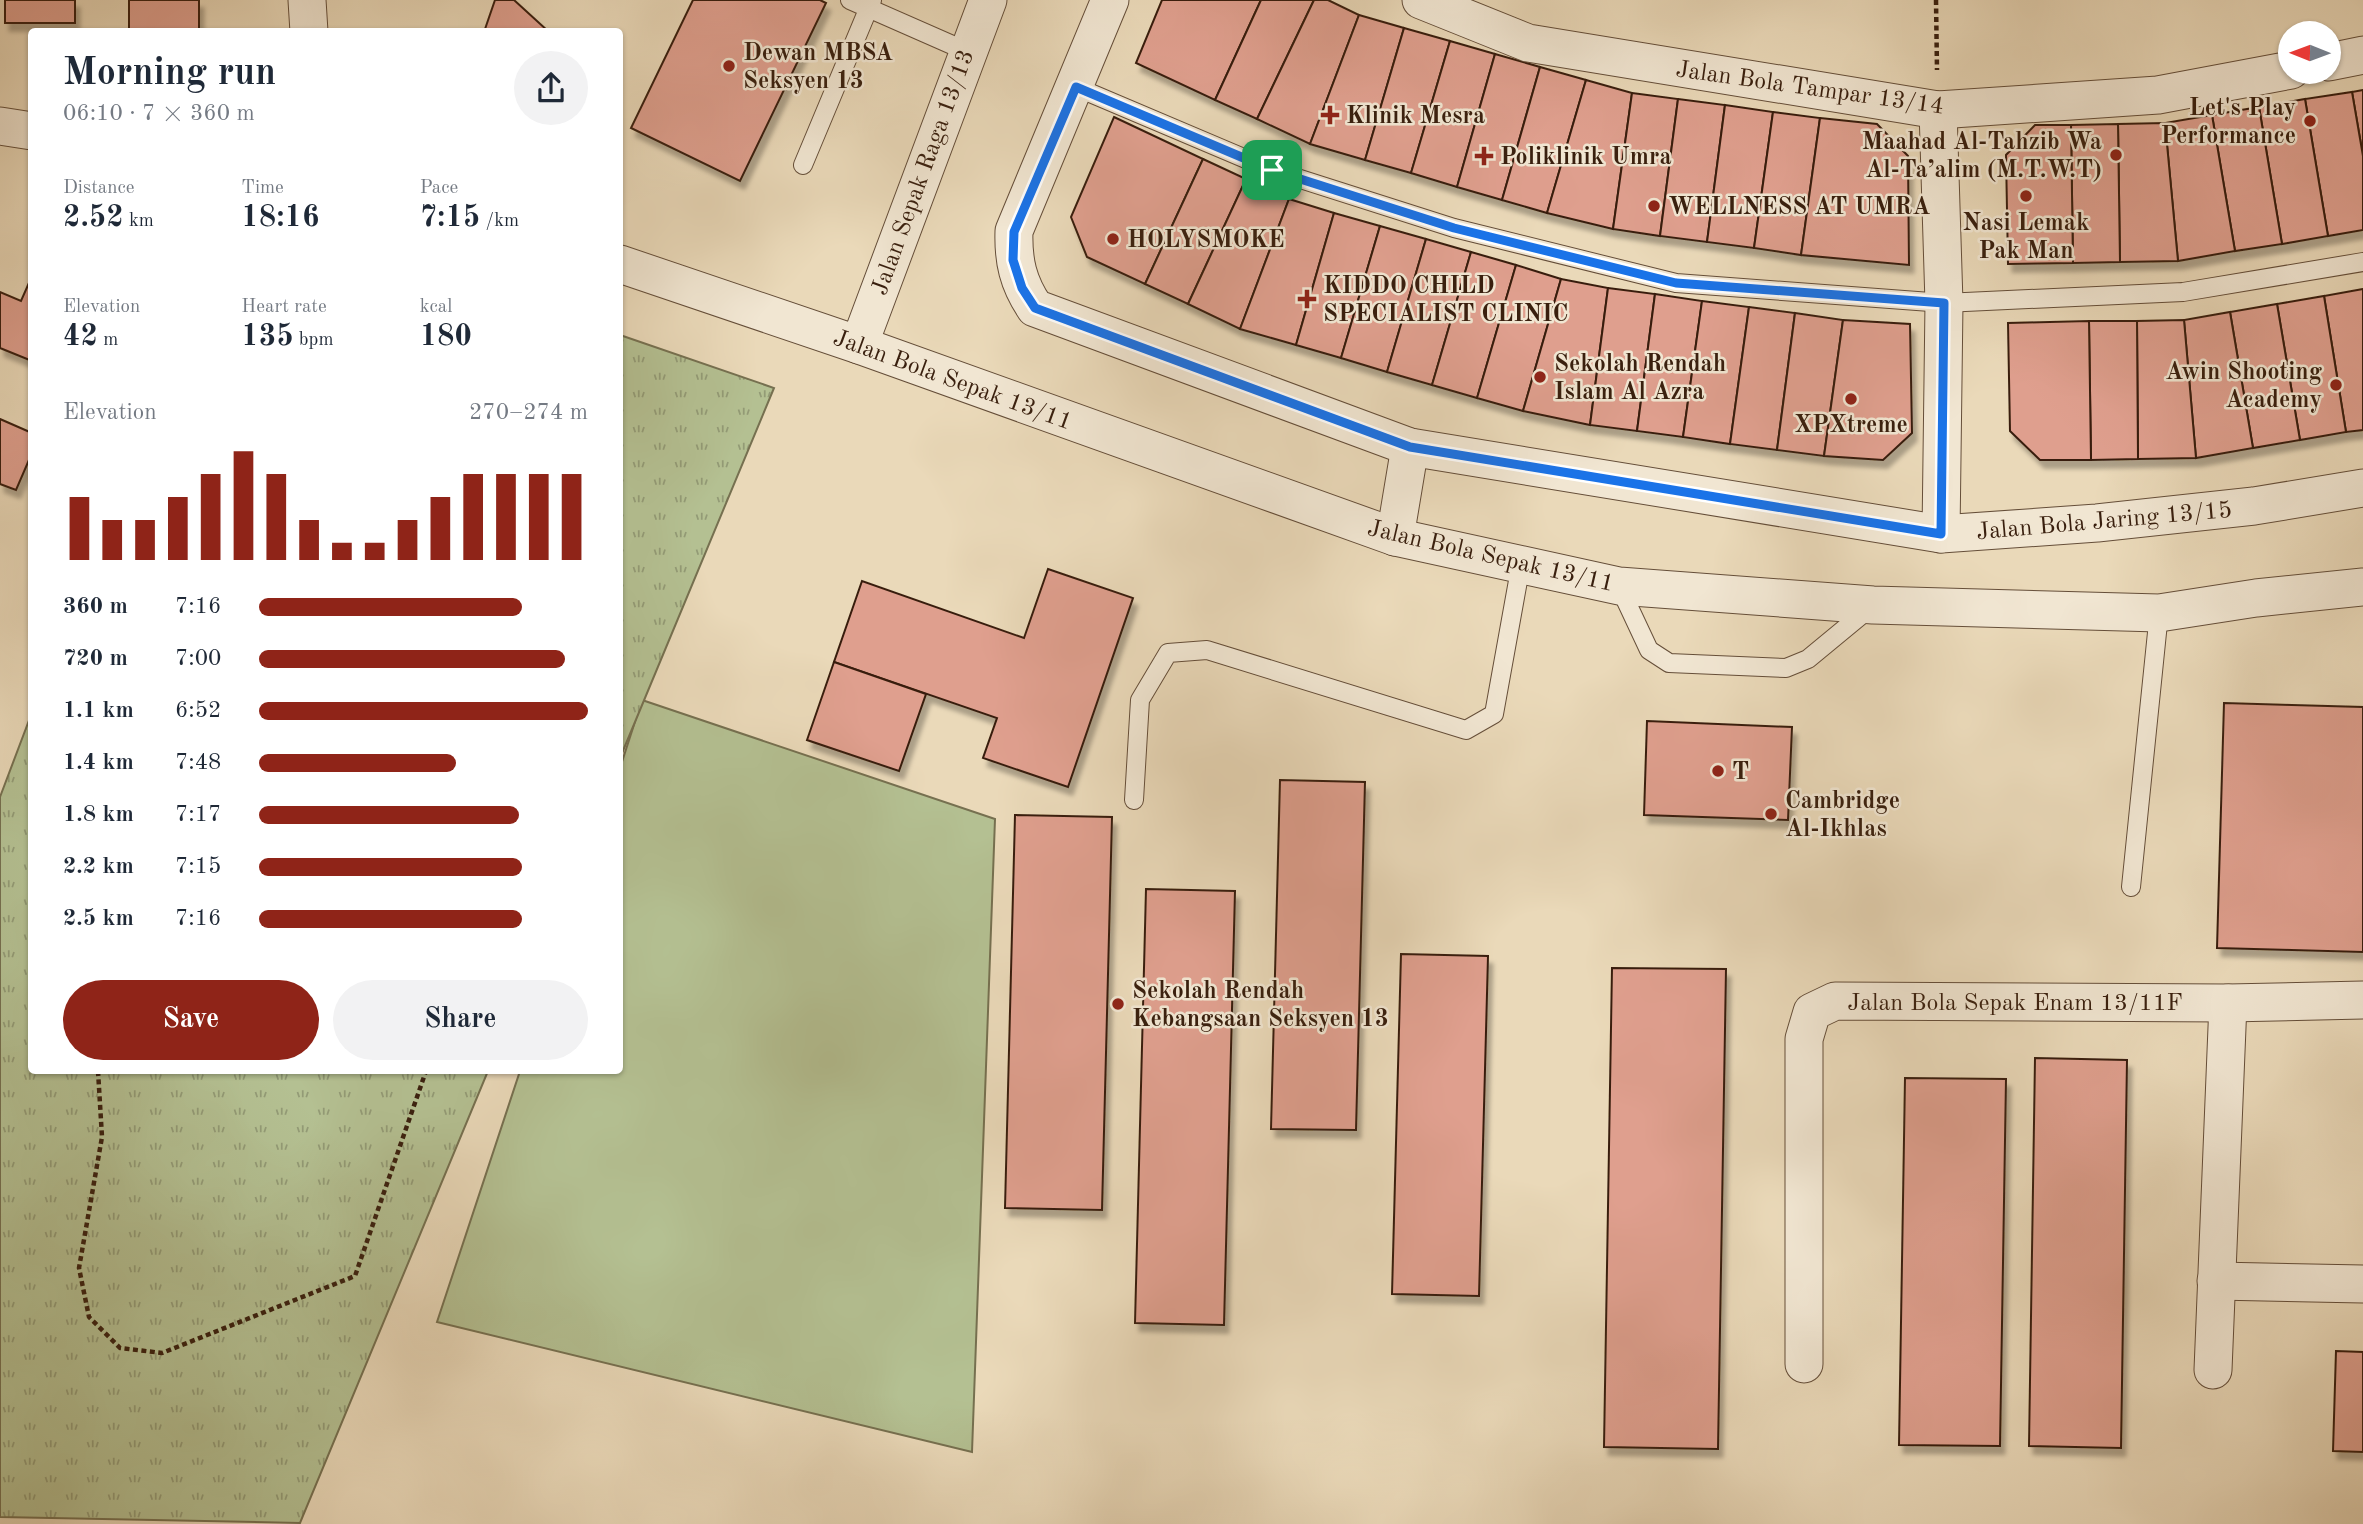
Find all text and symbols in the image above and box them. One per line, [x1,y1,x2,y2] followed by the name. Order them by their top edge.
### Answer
[2278,21,2342,84] north arrow
[2278,21,2341,84] map controls
[743,42,893,94] place label: Dewan MBSA Seksyen 13
[868,47,979,299] street label: Jalan Sepak Raga 13/13
[514,51,588,125] button: share
[63,55,276,93] text: Morning run
[721,58,737,74] marker: Dewan MBSA Seksyen 13
[1674,58,1945,120] street label: Jalan Bola Tampar 13/14
[2160,97,2296,149] place label: Let's Play Performance
[63,102,255,125] text: 06:10 · 7 × 360 m
[1320,105,1340,125] marker: Klinik Mesra
[1346,105,1485,129] place label: Klinik Mesra
[2302,113,2318,129] marker: Let's Play Performance
[1862,131,2102,183] place label: Maahad Al-Tahzib Wa Al-Ta’alim (M.T.W.T)
[1242,140,1302,200] pin
[1474,146,1494,166] marker: Poliklinik Umra
[1500,146,1672,170] place label: Poliklinik Umra
[2108,147,2124,163] marker: Maahad Al-Tahzib Wa Al-Ta’alim (M.T.W.T)
[1253,151,1291,189] icon: arrive
[63,179,135,198] text: Distance
[241,179,284,198] text: Time
[420,179,458,198] text: Pace
[2018,188,2034,204] marker: Nasi Lemak Pak Man
[1668,196,1930,220] place label: WELLNESS AT UMRA
[1646,198,1662,214] marker: WELLNESS AT UMRA
[63,203,124,233] text: 2.52
[241,203,319,233] text: 18:16
[420,203,480,233] text: 7:15
[124,212,154,231] text: km
[480,212,519,231] text: /km
[1963,212,2089,264] place label: Nasi Lemak Pak Man
[1127,229,1285,253] place label: HOLYSMOKE
[1105,231,1121,247] marker: HOLYSMOKE
[1323,275,1568,327] place label: KIDDO CHILD SPECIALIST CLINIC
[1297,289,1317,309] marker: KIDDO CHILD SPECIALIST CLINIC
[63,298,140,317] text: Elevation
[241,298,327,317] text: Heart rate
[420,298,452,317] text: kcal
[63,322,98,352] text: 42
[241,322,294,352] text: 135
[420,322,472,352] text: 180
[830,326,1075,435] street label: Jalan Bola Sepak 13/11
[98,331,118,350] text: m
[294,331,334,350] text: bpm
[1554,353,1726,405] place label: Sekolah Rendah Islam Al Azra
[2165,361,2323,413] place label: Awin Shooting Academy
[1532,369,1548,385] marker: Sekolah Rendah Islam Al Azra
[2328,377,2344,393] marker: Awin Shooting Academy
[1843,391,1859,407] marker: XPXtreme
[63,401,157,424] text: Elevation
[469,401,588,424] text: 270–274 m
[1794,414,1908,438] place label: XPXtreme
[1975,499,2233,545] street label: Jalan Bola Jaring 13/15
[1365,517,1616,597] street label: Jalan Bola Sepak 13/11
[63,595,128,618] text: 360 m
[175,595,221,618] text: 7:16
[63,647,128,670] text: 720 m
[175,647,221,670] text: 7:00
[63,699,134,722] text: 1.1 km
[175,699,221,722] text: 6:52
[63,751,134,774] text: 1.4 km
[175,751,221,774] text: 7:48
[1732,761,1749,785] place label: T
[1710,763,1726,779] marker: T
[1785,790,1900,842] place label: Cambridge Al-Ikhlas
[63,803,134,826] text: 1.8 km
[175,803,221,826] text: 7:17
[1763,806,1779,822] marker: Cambridge Al-Ikhlas
[63,855,134,878] text: 2.2 km
[175,855,221,878] text: 7:15
[63,907,134,930] text: 2.5 km
[175,907,221,930] text: 7:16
[63,980,319,1060] button: Save
[333,980,588,1060] button: Share
[1132,980,1389,1032] place label: Sekolah Rendah Kebangsaan Seksyen 13
[1847,992,2183,1016] street label: Jalan Bola Sepak Enam 13/11F
[1110,996,1126,1012] marker: Sekolah Rendah Kebangsaan Seksyen 13

